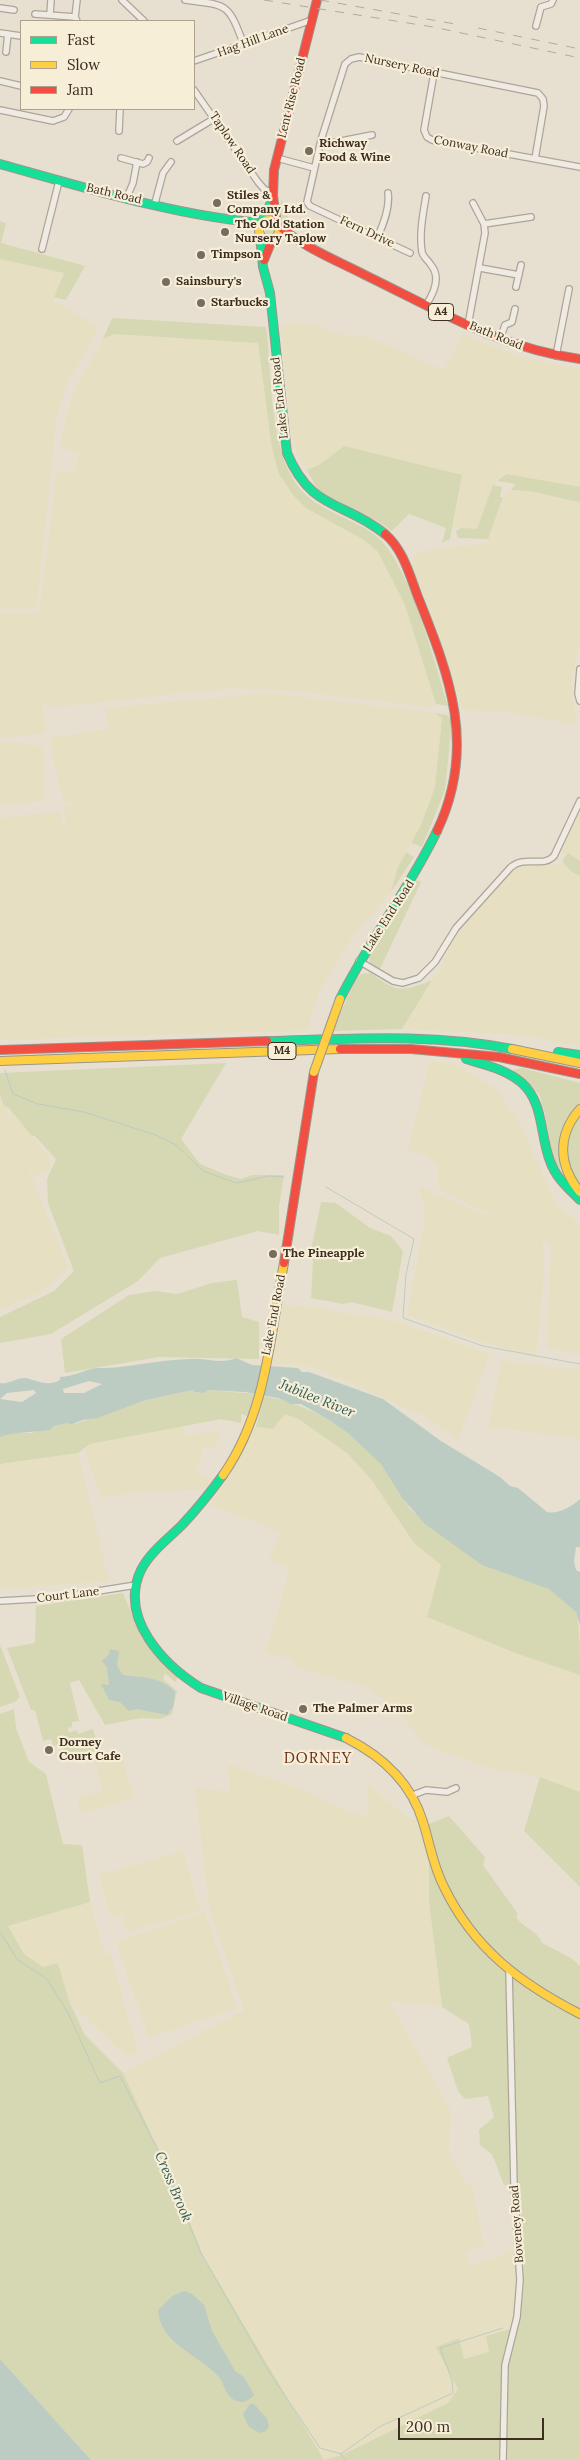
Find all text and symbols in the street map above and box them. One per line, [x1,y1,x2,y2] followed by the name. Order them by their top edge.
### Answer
[20,20,195,110] legend
[215,21,291,61] street label: Hag Hill Lane
[67,30,95,49] text: Fast
[363,51,441,81] street label: Nursery Road
[67,55,100,74] text: Slow
[275,56,309,140] street label: Lent Rise Road
[67,80,94,99] text: Jam
[206,109,258,177] street label: Taplow Road
[433,133,509,161] street label: Conway Road
[319,137,390,165] place label: Richway Food & Wine
[303,145,315,157] marker: Richway Food & Wine
[85,181,143,207] street label: Bath Road
[227,189,306,217] place label: Stiles & Company Ltd.
[211,197,223,209] marker: Stiles & Company Ltd.
[337,213,397,251] street label: Fern Drive
[235,218,326,246] place label: The Old Station Nursery Taplow
[219,226,231,238] marker: The Old Station Nursery Taplow
[211,248,261,262] place label: Timpson
[195,249,207,261] marker: Timpson
[176,275,242,289] place label: Sainsbury's
[160,276,172,288] marker: Sainsbury's
[211,296,268,310] place label: Starbucks
[195,297,207,309] marker: Starbucks
[428,304,454,320] road number: A4
[467,319,525,353] street label: Bath Road
[269,356,291,440] street label: Lake End Road
[361,878,417,954] street label: Lake End Road
[268,1042,296,1060] road number: M4
[283,1247,364,1261] place label: The Pineapple
[267,1248,279,1260] marker: The Pineapple
[259,1273,289,1357] street label: Lake End Road
[277,1376,357,1422] water label: Jubilee River
[36,1584,100,1606] street label: Court Lane
[221,1689,289,1725] street label: Village Road
[313,1702,412,1716] place label: The Palmer Arms
[297,1703,309,1715] marker: The Palmer Arms
[59,1736,121,1764] place label: Dorney Court Cafe
[43,1744,55,1756] marker: Dorney Court Cafe
[283,1750,353,1768] district label: DORNEY
[151,2149,195,2225] water label: Cress Brook
[507,2185,527,2263] street label: Boveney Road
[400,2408,546,2440] scale bar
[406,2417,450,2436] text: 200 m

